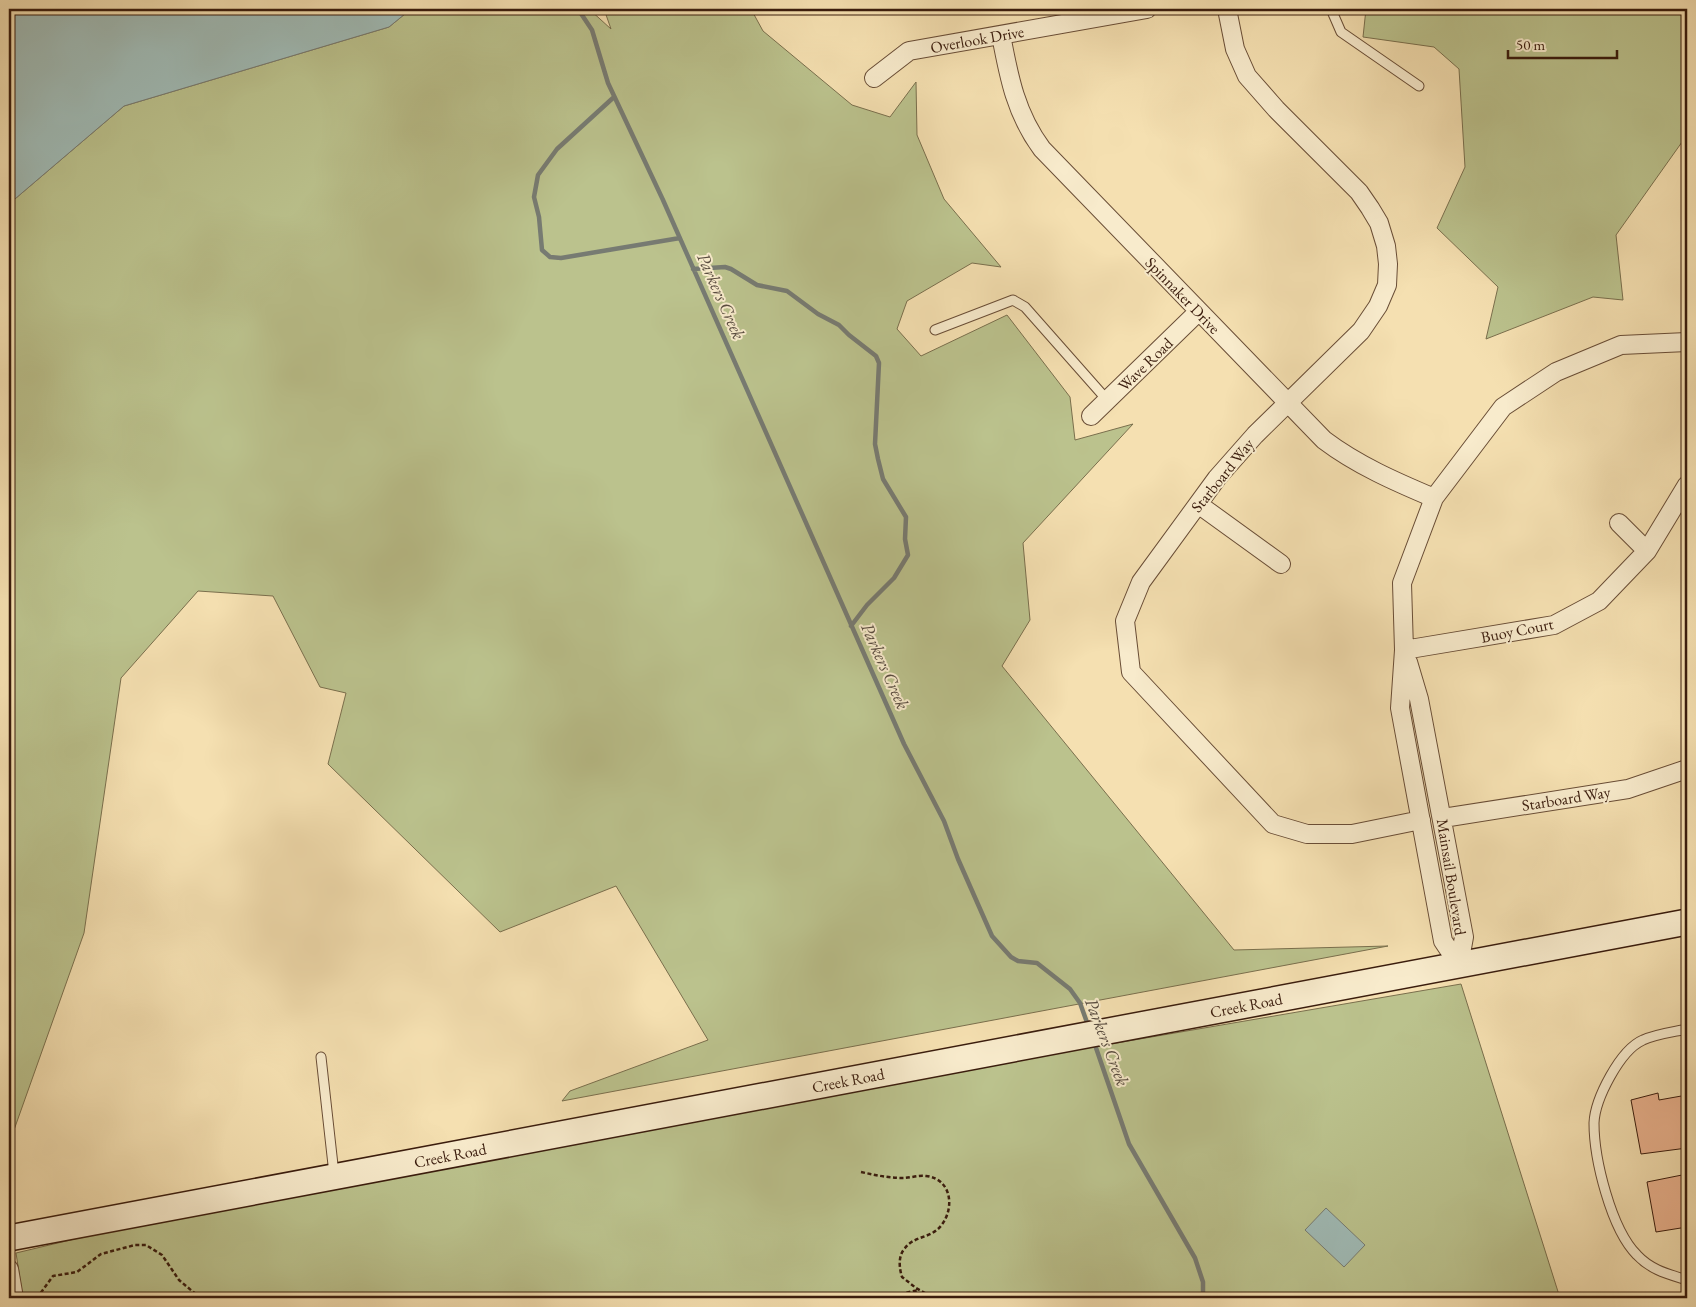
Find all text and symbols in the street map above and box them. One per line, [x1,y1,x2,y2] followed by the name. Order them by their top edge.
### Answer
[929,21,1026,58] street label: Overlook Drive
[1508,28,1617,60] scale bar
[1516,35,1545,54] text: 50 m
[692,249,751,343] water label: Parkers Creek
[1141,252,1225,338] street label: Spinnaker Drive
[1113,332,1178,396] street label: Wave Road
[1186,433,1259,517] street label: Starboard Way
[1479,613,1555,648] street label: Buoy Court
[856,619,915,713] water label: Parkers Creek
[1520,781,1613,816] street label: Starboard Way
[1432,817,1471,938] street label: Mainsail Boulevard
[1208,988,1285,1023] street label: Creek Road
[1080,994,1135,1089] water label: Parkers Creek
[810,1063,887,1098] street label: Creek Road
[412,1138,489,1173] street label: Creek Road

